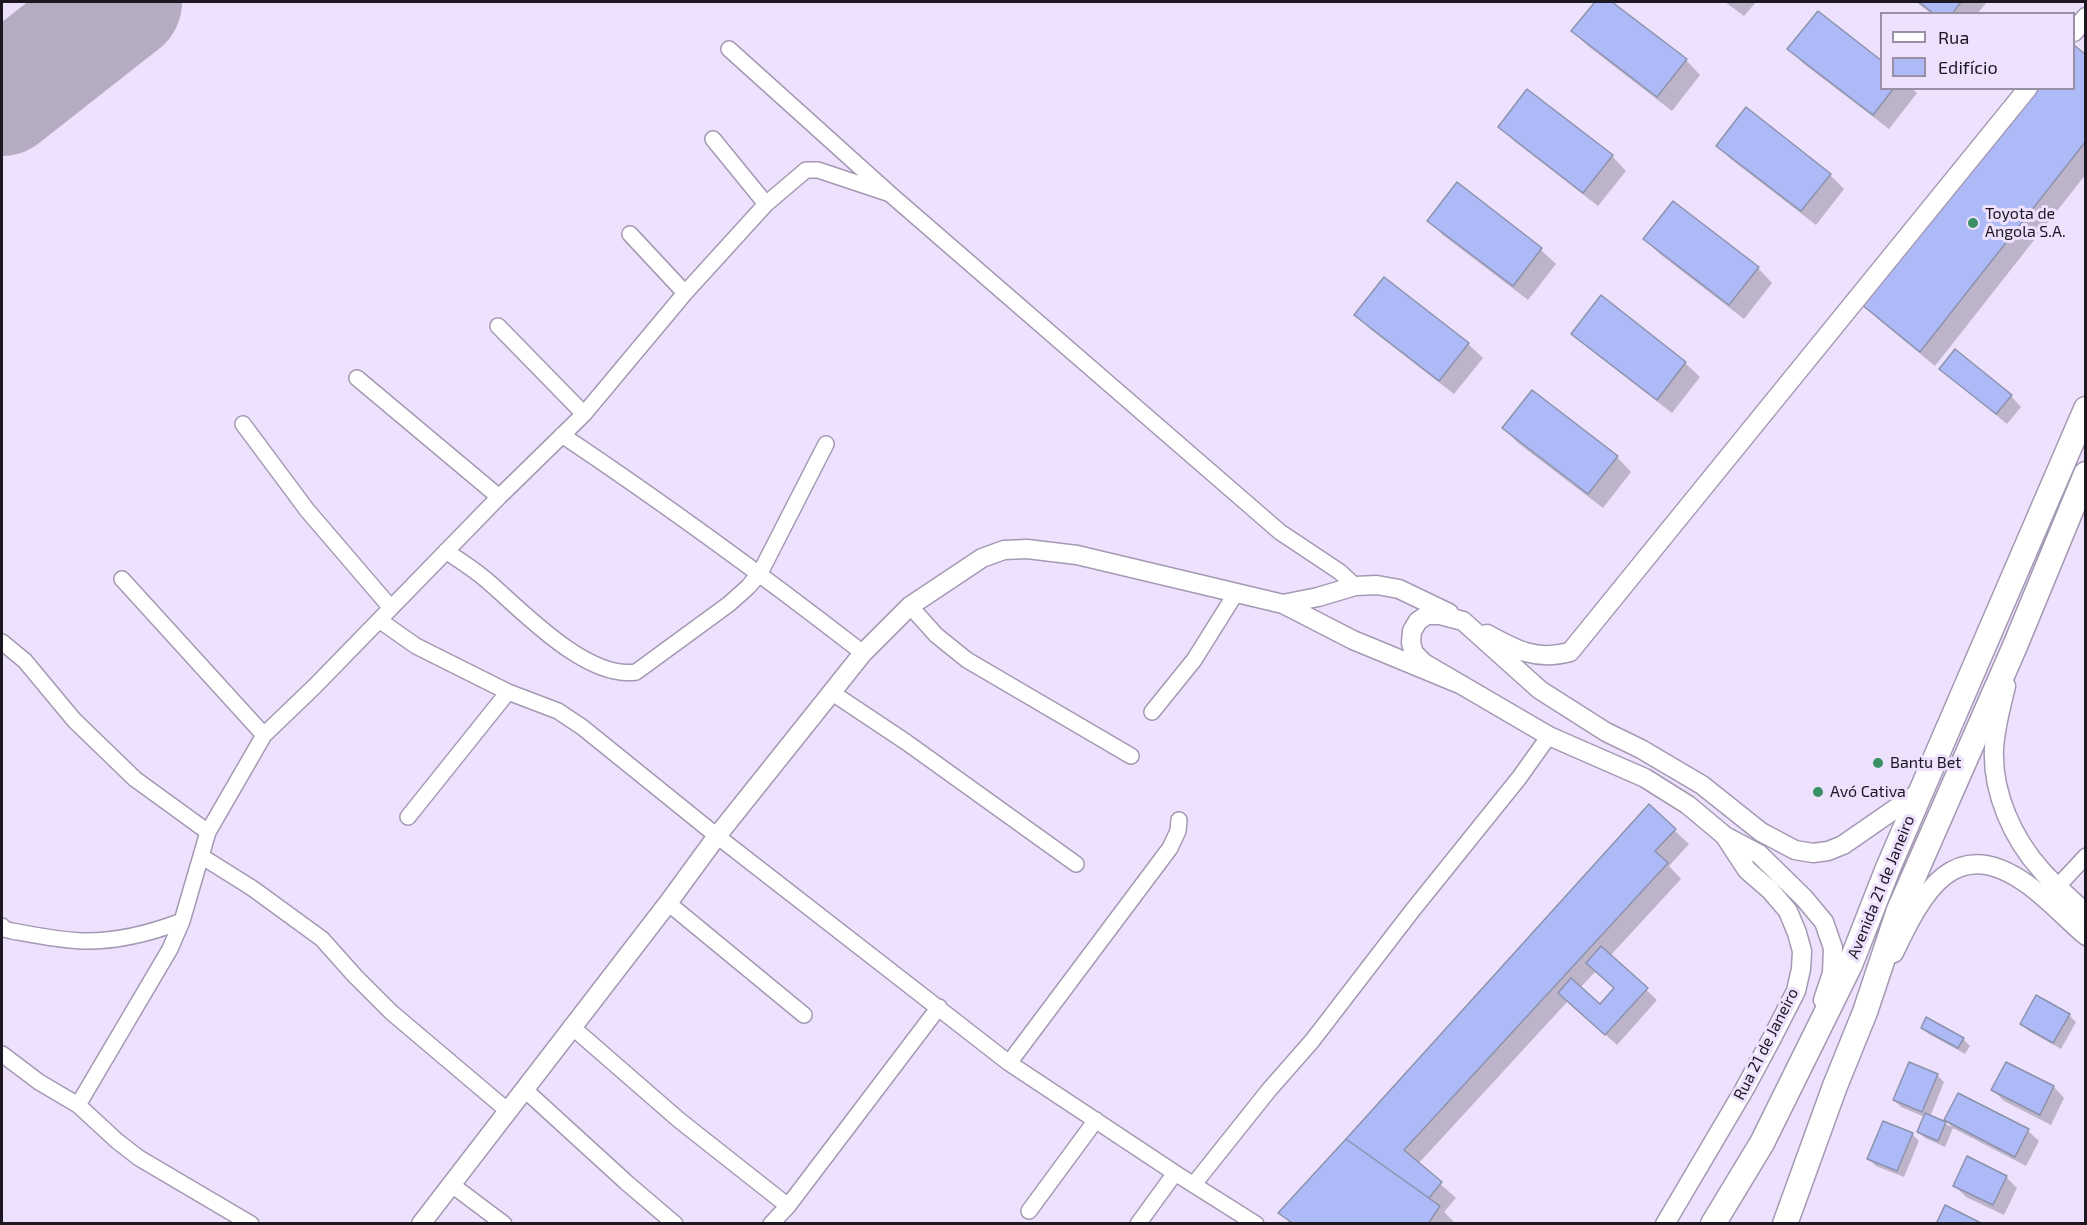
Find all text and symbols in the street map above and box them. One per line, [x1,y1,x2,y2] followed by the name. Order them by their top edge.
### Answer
[1880,12,2075,90] legend
[1938,26,1969,48] text: Rua
[1938,56,1998,78] text: Edifício
[1985,204,2066,242] place label: Toyota de Angola S.A.
[1966,216,1980,230] marker: Toyota de Angola S.A.
[1890,753,1961,773] place label: Bantu Bet
[1871,756,1885,770] marker: Bantu Bet
[1830,782,1906,802] place label: Avó Cativa
[1811,785,1825,799] marker: Avó Cativa
[1843,812,1919,962] street label: Avenida 21 de Janeiro
[1730,985,1802,1103] street label: Rua 21 de Janeiro

